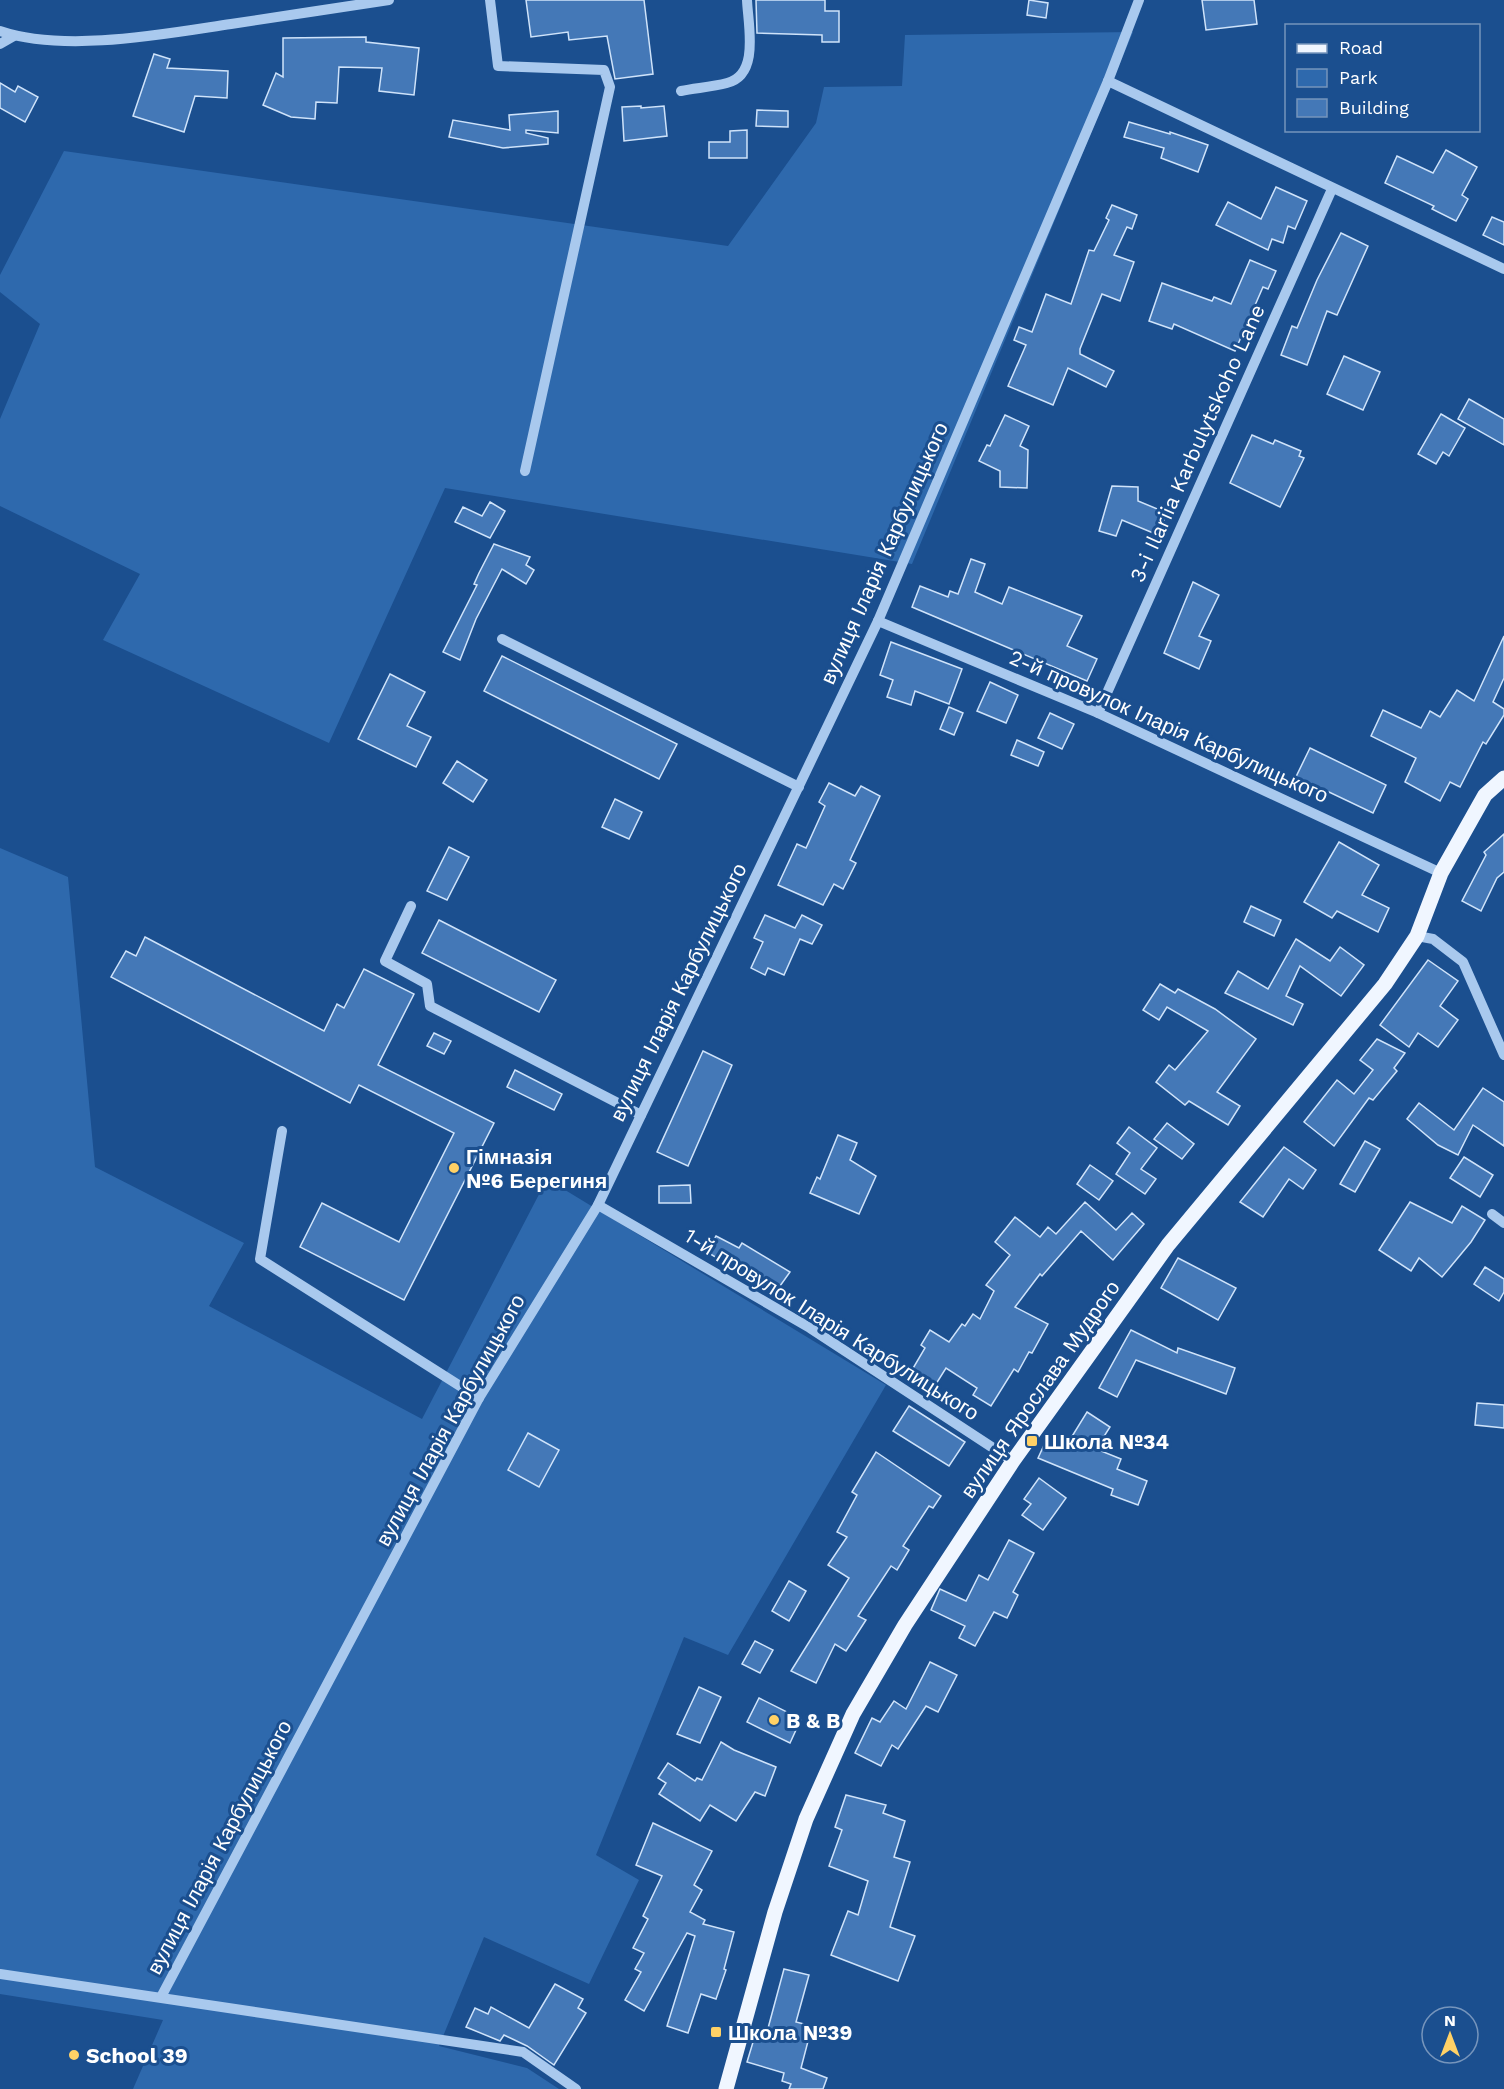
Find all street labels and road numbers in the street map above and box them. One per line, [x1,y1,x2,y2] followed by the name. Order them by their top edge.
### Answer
[1124,300,1270,586] street label: 3-i Ilariia Karbulytskoho Lane
[815,418,953,688] street label: вулиця Іларія Карбулицького
[1006,644,1332,808] street label: 2-й провулок Іларія Карбулицького
[605,859,751,1125] street label: вулиця Іларія Карбулицького
[680,1223,984,1425] street label: 1-й провулок Іларія Карбулицького
[955,1275,1125,1503] street label: вулиця Ярослава Мудрого
[370,1290,530,1550] street label: вулиця Іларія Карбулицького
[141,1716,297,1978] street label: вулиця Іларія Карбулицького

